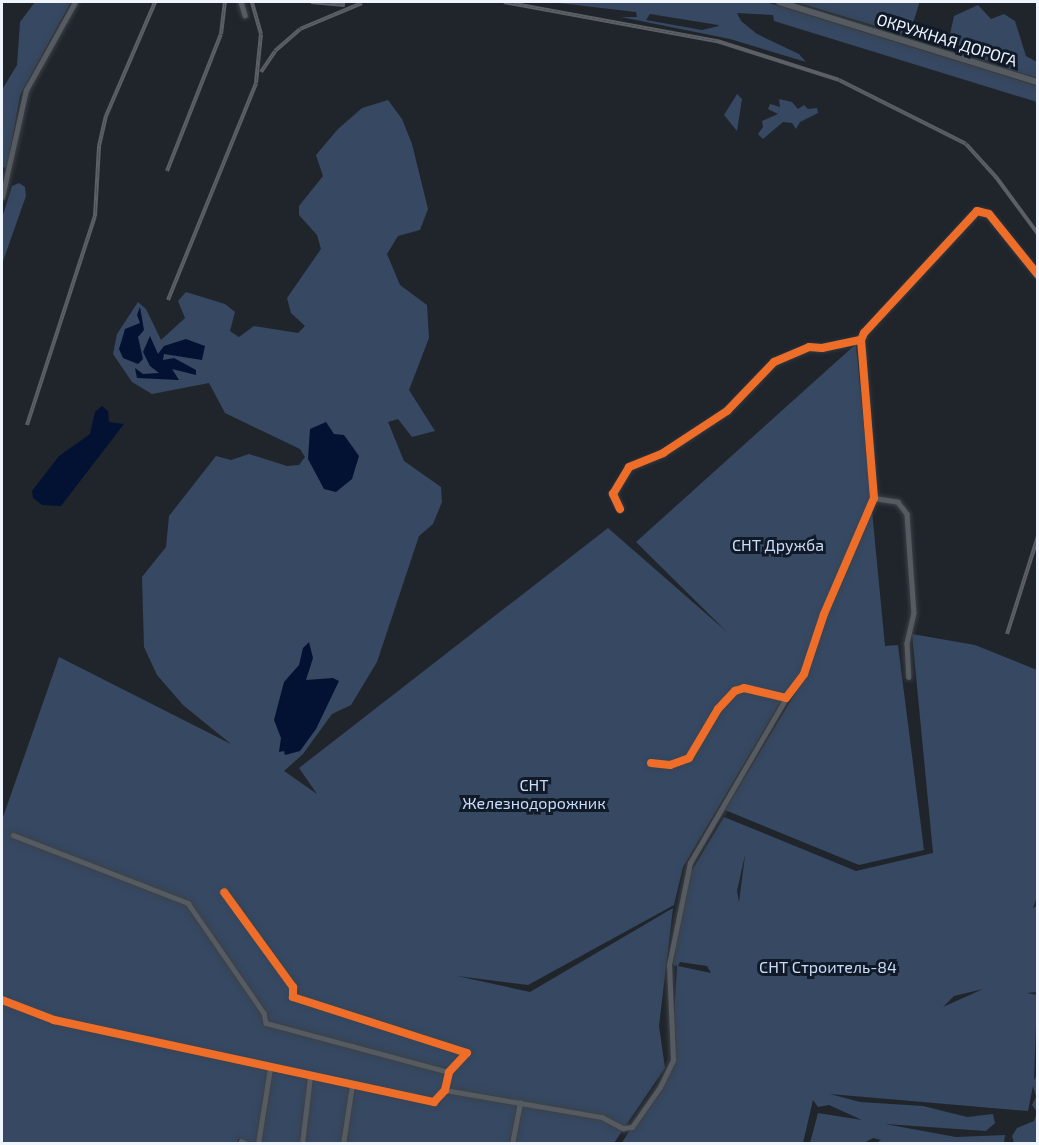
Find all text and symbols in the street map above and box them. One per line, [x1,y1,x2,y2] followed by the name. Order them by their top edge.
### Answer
[874,9,1020,71] street label: ОКРУЖНАЯ ДОРОГА
[732,535,824,555] park label: СНТ Дружба
[462,775,606,813] park label: СНТ Железнодорожник
[759,957,897,977] park label: СНТ Строитель-84

